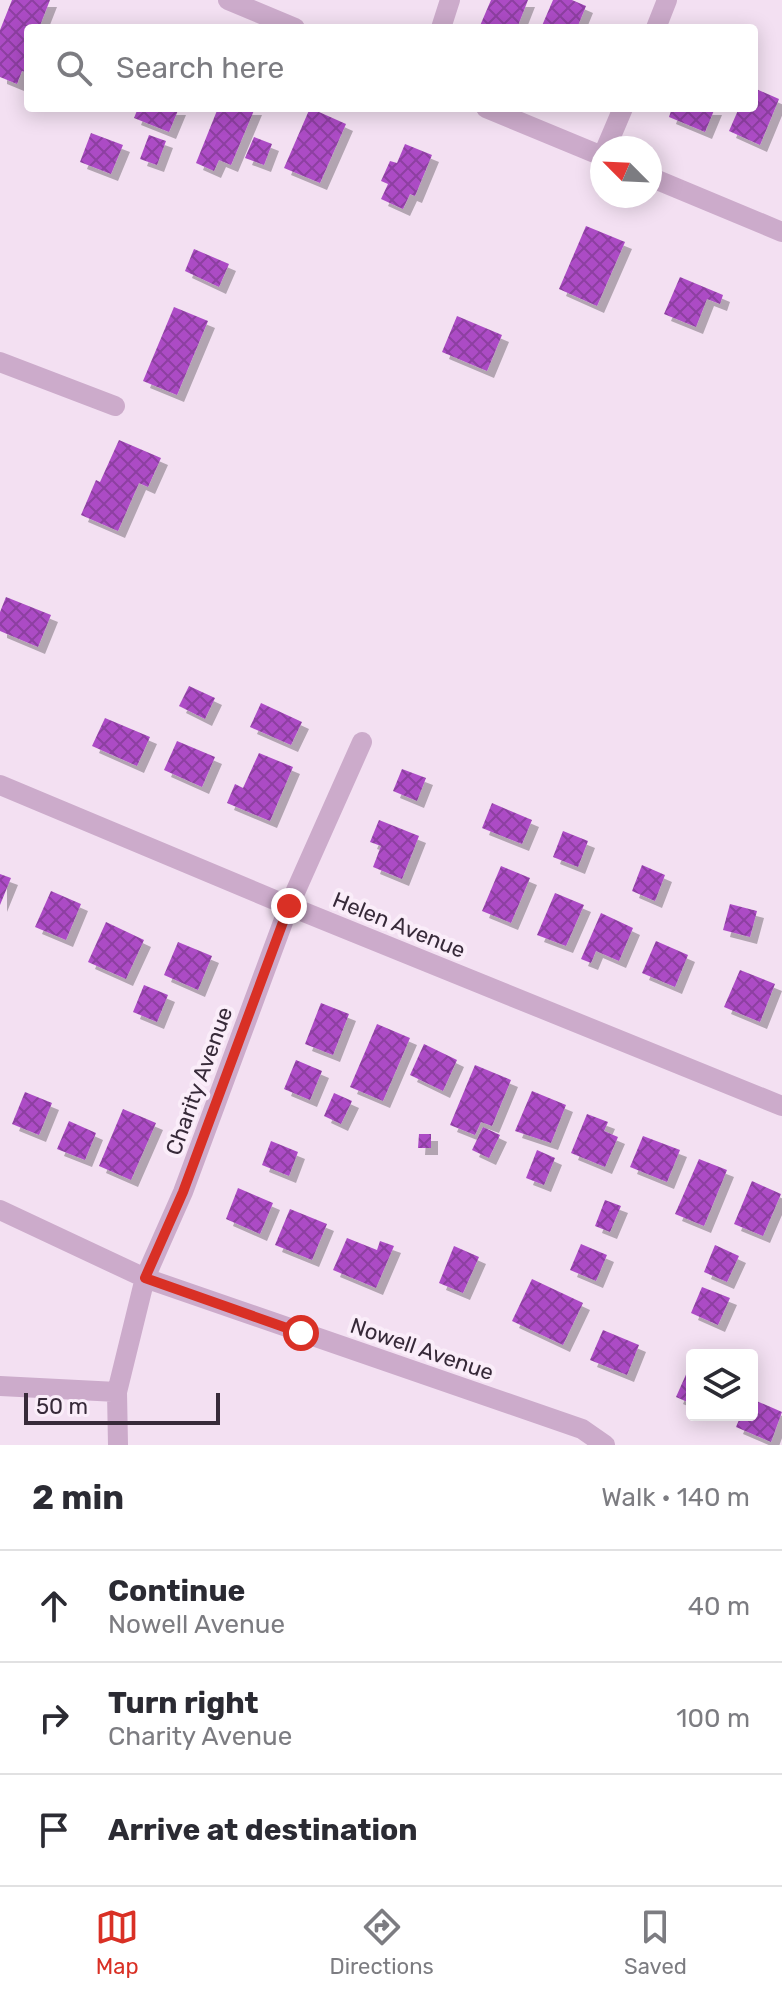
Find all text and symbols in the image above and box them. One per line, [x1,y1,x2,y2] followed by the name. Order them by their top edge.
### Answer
[24,24,758,112] search box
[52,46,96,90] icon: search
[116,50,284,86] text: Search here
[590,136,662,208] north arrow
[329,886,469,964] street label: Helen Avenue
[271,888,307,924] route end
[160,1003,238,1159] street label: Charity Avenue
[347,1312,497,1386] street label: Nowell Avenue
[283,1315,319,1351] route start
[686,1349,758,1421] map controls
[686,1349,758,1421] button: layers
[24,1389,220,1425] scale bar
[36,1393,88,1420] text: 50 m
[32,1477,124,1518] text: 2 min
[601,1482,750,1513] text: Walk · 140 m
[108,1573,245,1609] text: Continue
[32,1584,76,1628] icon: ahead
[688,1591,750,1622] text: 40 m
[108,1609,285,1640] text: Nowell Avenue
[108,1685,259,1721] text: Turn right
[32,1696,76,1740] icon: right
[676,1703,750,1734] text: 100 m
[108,1721,292,1752] text: Charity Avenue
[32,1808,76,1852] icon: arrive
[108,1812,418,1848] text: Arrive at destination
[95,1905,139,1980] tab: Map
[329,1905,434,1980] tab: Directions
[624,1905,687,1980] tab: Saved

